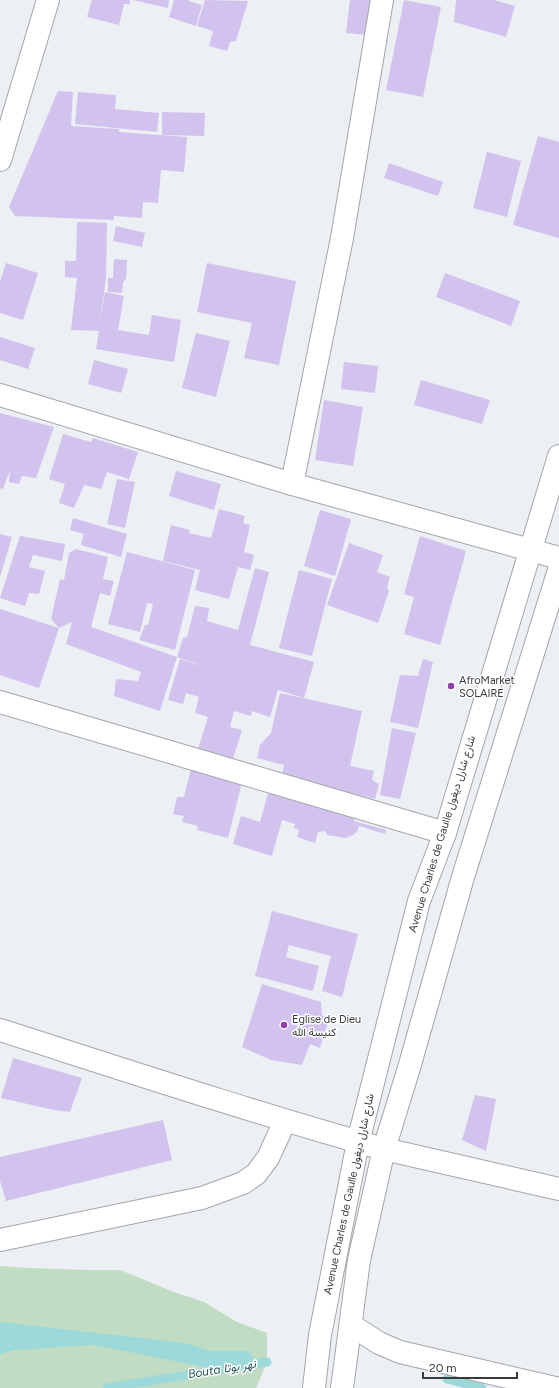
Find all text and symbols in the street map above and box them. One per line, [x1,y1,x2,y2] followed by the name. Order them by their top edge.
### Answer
[459,674,515,700] place label: AfroMarket SOLAIRE
[446,681,456,691] marker: AfroMarket SOLAIRE
[406,734,479,934] street label: Avenue Charles de Gaulle شارع شارل ديغول
[292,1013,361,1039] place label: Eglise de Dieu كنيسة الله
[279,1020,289,1030] marker: Eglise de Dieu كنيسة الله
[321,1092,378,1296] street label: Avenue Charles de Gaulle شارع شارل ديغول
[423,1354,517,1380] scale bar
[187,1357,258,1382] water label: Bouta نهر بوتا
[429,1361,457,1375] text: 20 m

